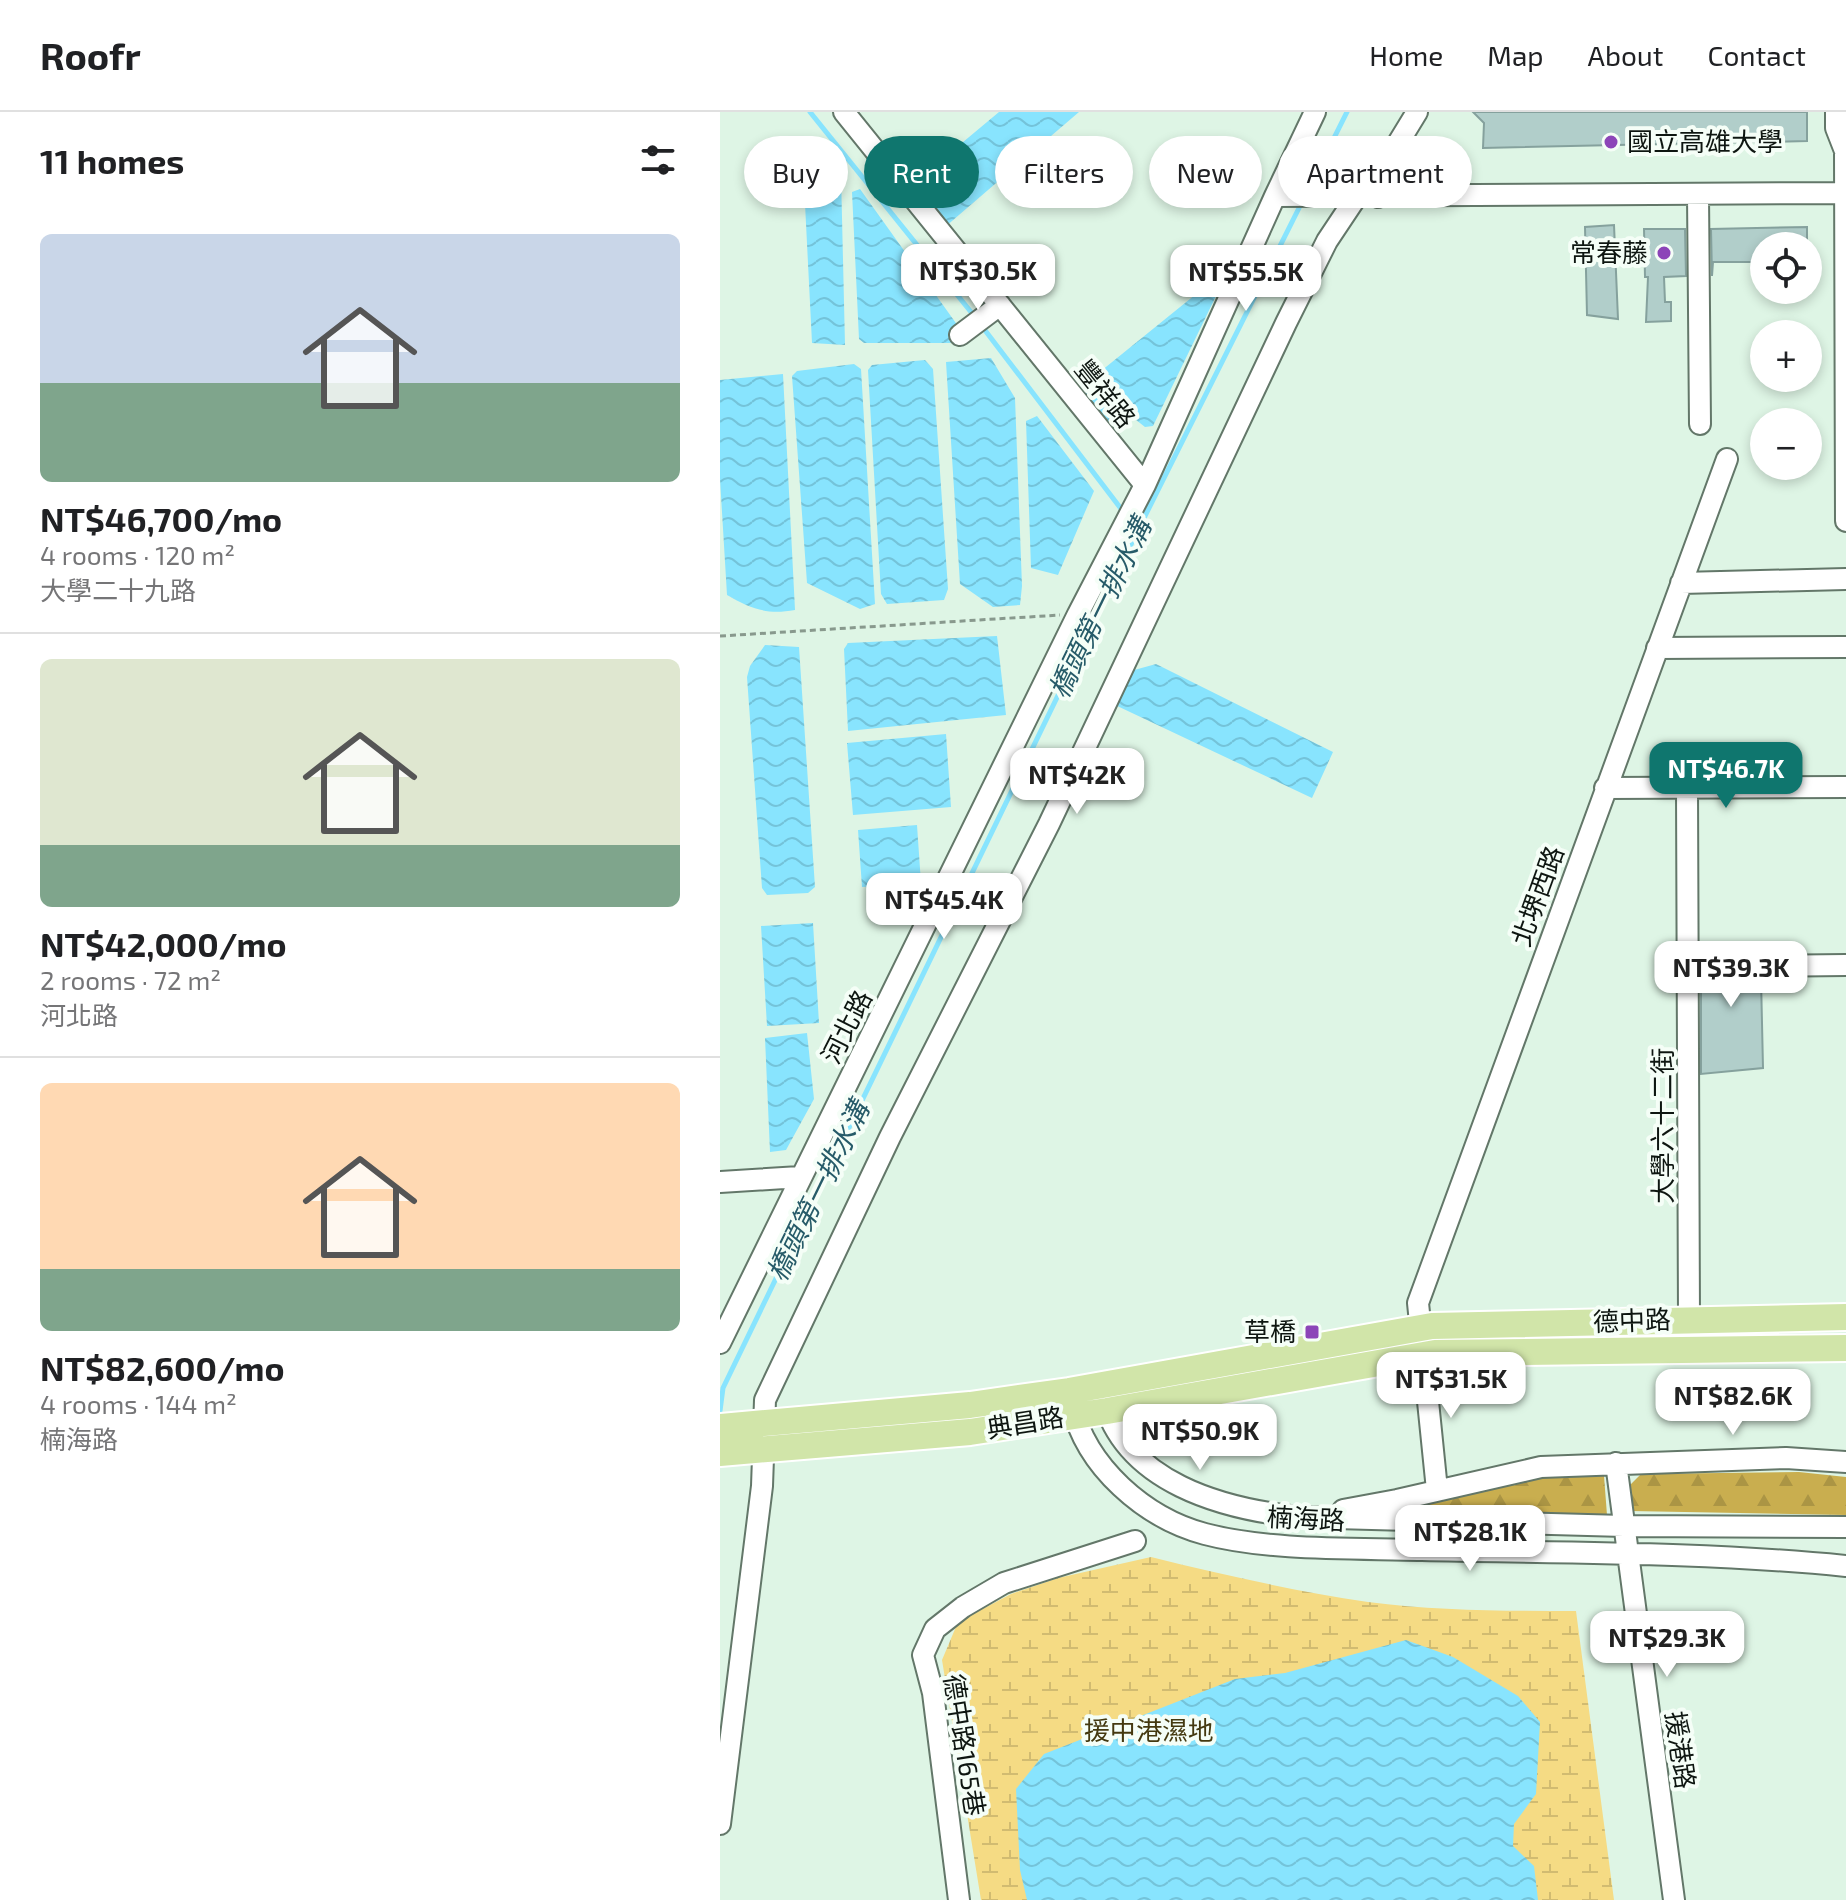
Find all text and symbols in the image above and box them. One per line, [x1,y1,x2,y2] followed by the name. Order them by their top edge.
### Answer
[40,32,141,78] text: Roofr
[1369,38,1443,72] text: Home
[1487,38,1544,72] text: Map
[1588,38,1663,72] text: About
[1707,38,1806,72] text: Contact
[1627,125,1783,156] place label: 國立高雄大學
[1602,133,1620,151] marker: 國立高雄大學
[744,136,848,208] chip: Buy
[864,136,979,208] chip: Rent
[995,136,1133,208] chip: Filters
[1149,136,1262,208] chip: New
[1278,136,1472,208] chip: Apartment
[636,138,680,182] icon: filters
[40,140,184,181] text: 11 homes
[1750,232,1822,480] map controls
[1750,232,1822,304] button: locate
[1570,236,1648,267] place label: 常春藤
[895,244,1061,312] pin: NT$30.5K
[1655,244,1673,262] marker: 常春藤
[1163,245,1329,313] pin: NT$55.5K
[919,254,1037,285] text: NT$30.5K
[1188,255,1304,286] text: NT$55.5K
[288,286,432,430] icon: home
[1750,320,1822,392] button: +
[1070,353,1143,433] street label: 豐祥路
[1750,408,1822,480] button: −
[40,498,282,539] text: NT$46,700/mo
[1041,508,1159,703] water label: 橋頭第一排水溝
[40,539,235,570] text: 4 rooms · 120 m²
[40,574,196,605] text: 大學二十九路
[288,711,432,855] icon: home
[1643,742,1809,810] pin: NT$46.7K
[1012,748,1142,816] pin: NT$42K
[1667,752,1785,783] text: NT$46.7K
[1028,758,1126,789] text: NT$42K
[1504,841,1569,950] street label: 北堺西路
[861,873,1027,941] pin: NT$45.4K
[884,883,1004,914] text: NT$45.4K
[40,923,286,964] text: NT$42,000/mo
[1648,941,1814,1009] pin: NT$39.3K
[1672,951,1790,982] text: NT$39.3K
[40,964,221,995] text: 2 rooms · 72 m²
[814,985,877,1068] street label: 河北路
[40,999,118,1030] text: 河北路
[1646,1048,1677,1204] street label: 大學六十二街
[759,1091,877,1286] water label: 橋頭第一排水溝
[288,1135,432,1279] icon: home
[1592,1303,1671,1336] street label: 德中路
[1244,1315,1296,1346] place label: 草橋
[1303,1323,1321,1341] marker: 草橋
[40,1347,285,1388] text: NT$82,600/mo
[1368,1352,1534,1420] pin: NT$31.5K
[1395,1362,1507,1393] text: NT$31.5K
[1650,1369,1816,1437] pin: NT$82.6K
[1674,1379,1792,1410] text: NT$82.6K
[40,1388,237,1419] text: 4 rooms · 144 m²
[984,1400,1066,1443] street label: 典昌路
[1117,1404,1283,1472] pin: NT$50.9K
[1141,1414,1259,1445] text: NT$50.9K
[40,1423,118,1454] text: 楠海路
[1266,1500,1346,1535] street label: 楠海路
[1387,1505,1553,1573] pin: NT$28.1K
[1413,1515,1527,1546] text: NT$28.1K
[1584,1611,1750,1679] pin: NT$29.3K
[1608,1621,1726,1652] text: NT$29.3K
[939,1672,992,1818] street label: 德中路165巷
[1661,1709,1702,1791] street label: 援港路
[1084,1714,1214,1745] park label: 援中港濕地

